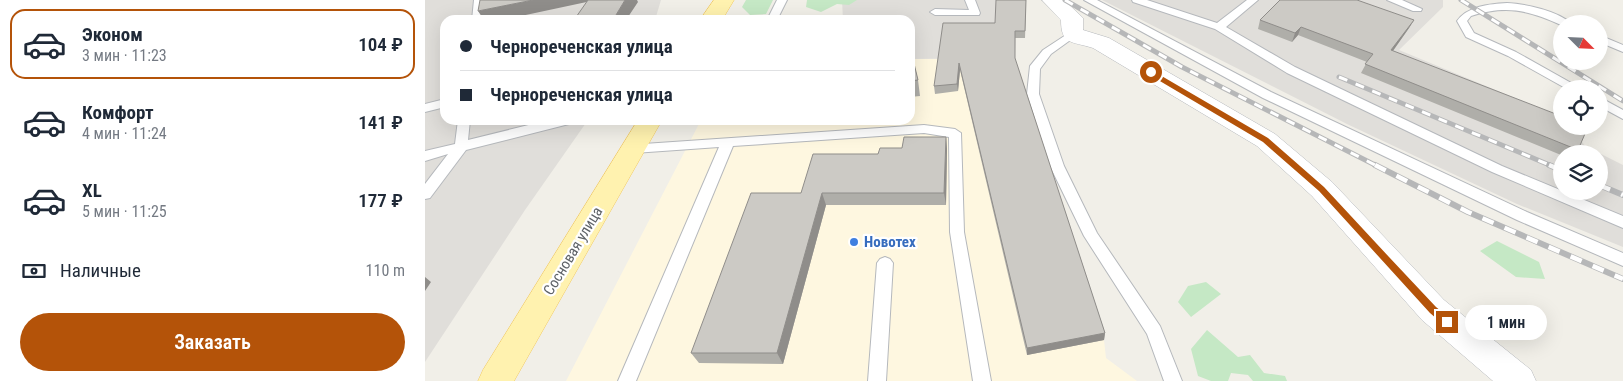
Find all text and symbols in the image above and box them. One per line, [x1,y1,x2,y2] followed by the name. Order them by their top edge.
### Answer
[1553,15,1607,70] north arrow
[1553,15,1608,200] map controls
[22,22,67,67] icon: car
[82,23,143,46] text: Эконом
[358,33,403,56] text: 104 ₽
[490,35,673,58] text: Чернореченская улица
[82,46,167,65] text: 3 мин · 11:23
[1140,61,1162,83] route start
[1553,80,1608,135] button: locate
[490,83,673,106] text: Чернореченская улица
[22,100,67,145] icon: car
[82,101,154,124] text: Комфорт
[358,111,403,134] text: 141 ₽
[82,124,167,143] text: 4 мин · 11:24
[1553,145,1608,200] button: layers
[22,178,67,223] icon: car
[82,179,102,202] text: XL
[358,189,403,212] text: 177 ₽
[82,202,167,221] text: 5 мин · 11:25
[540,204,606,298] street label: Сосновая улица
[864,233,916,251] place label: Новотех
[848,236,860,248] marker: Новотех
[20,257,48,285] icon: cash
[60,259,141,282] text: Наличные
[366,261,405,280] text: 110 m
[1465,304,1547,340] callout: 1 мин
[1436,311,1458,333] route end
[20,313,405,371] button: Заказать
[1487,313,1525,332] text: 1 мин

